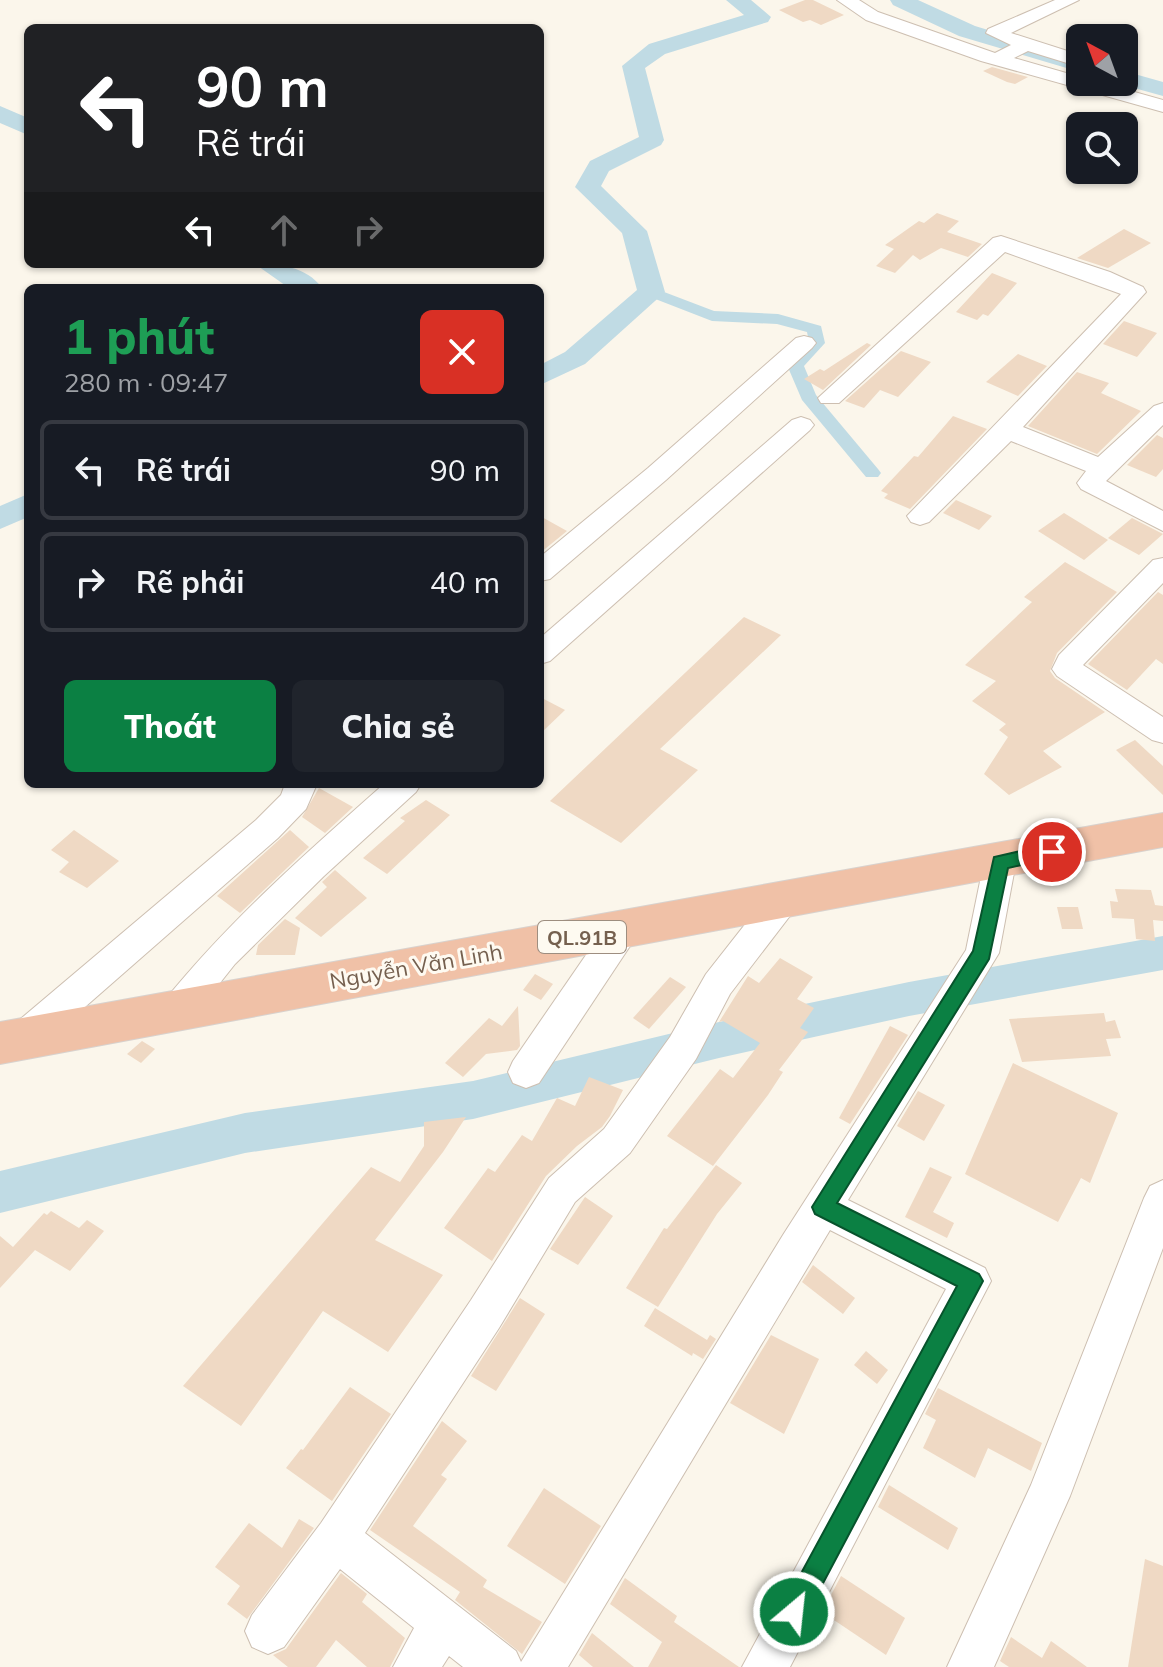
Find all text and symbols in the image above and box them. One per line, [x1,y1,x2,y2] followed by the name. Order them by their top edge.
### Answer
[1066,24,1138,96] north arrow
[1066,24,1138,184] map controls
[196,51,329,121] text: 90 m
[64,56,168,160] icon: left
[1066,112,1138,184] button: search
[196,120,305,165] text: Rẽ trái
[178,208,222,252] icon: left
[262,208,306,252] icon: ahead
[346,208,390,252] icon: right
[64,306,214,366] text: 1 phút
[420,310,504,394] button: close
[64,366,228,399] text: 280 m · 09:47
[68,448,112,492] icon: left
[136,451,231,489] text: Rẽ trái
[430,451,500,489] text: 90 m
[68,560,112,604] icon: right
[136,563,244,601] text: Rẽ phải
[430,563,500,601] text: 40 m
[64,680,276,772] button: Thoát
[292,680,504,772] button: Chia sẻ
[1018,818,1086,886] pin
[1030,830,1074,874] icon: arrive
[538,921,626,953] road number: QL.91B
[328,937,504,995] street label: Nguyễn Văn Linh
[752,1570,836,1654] position arrow

